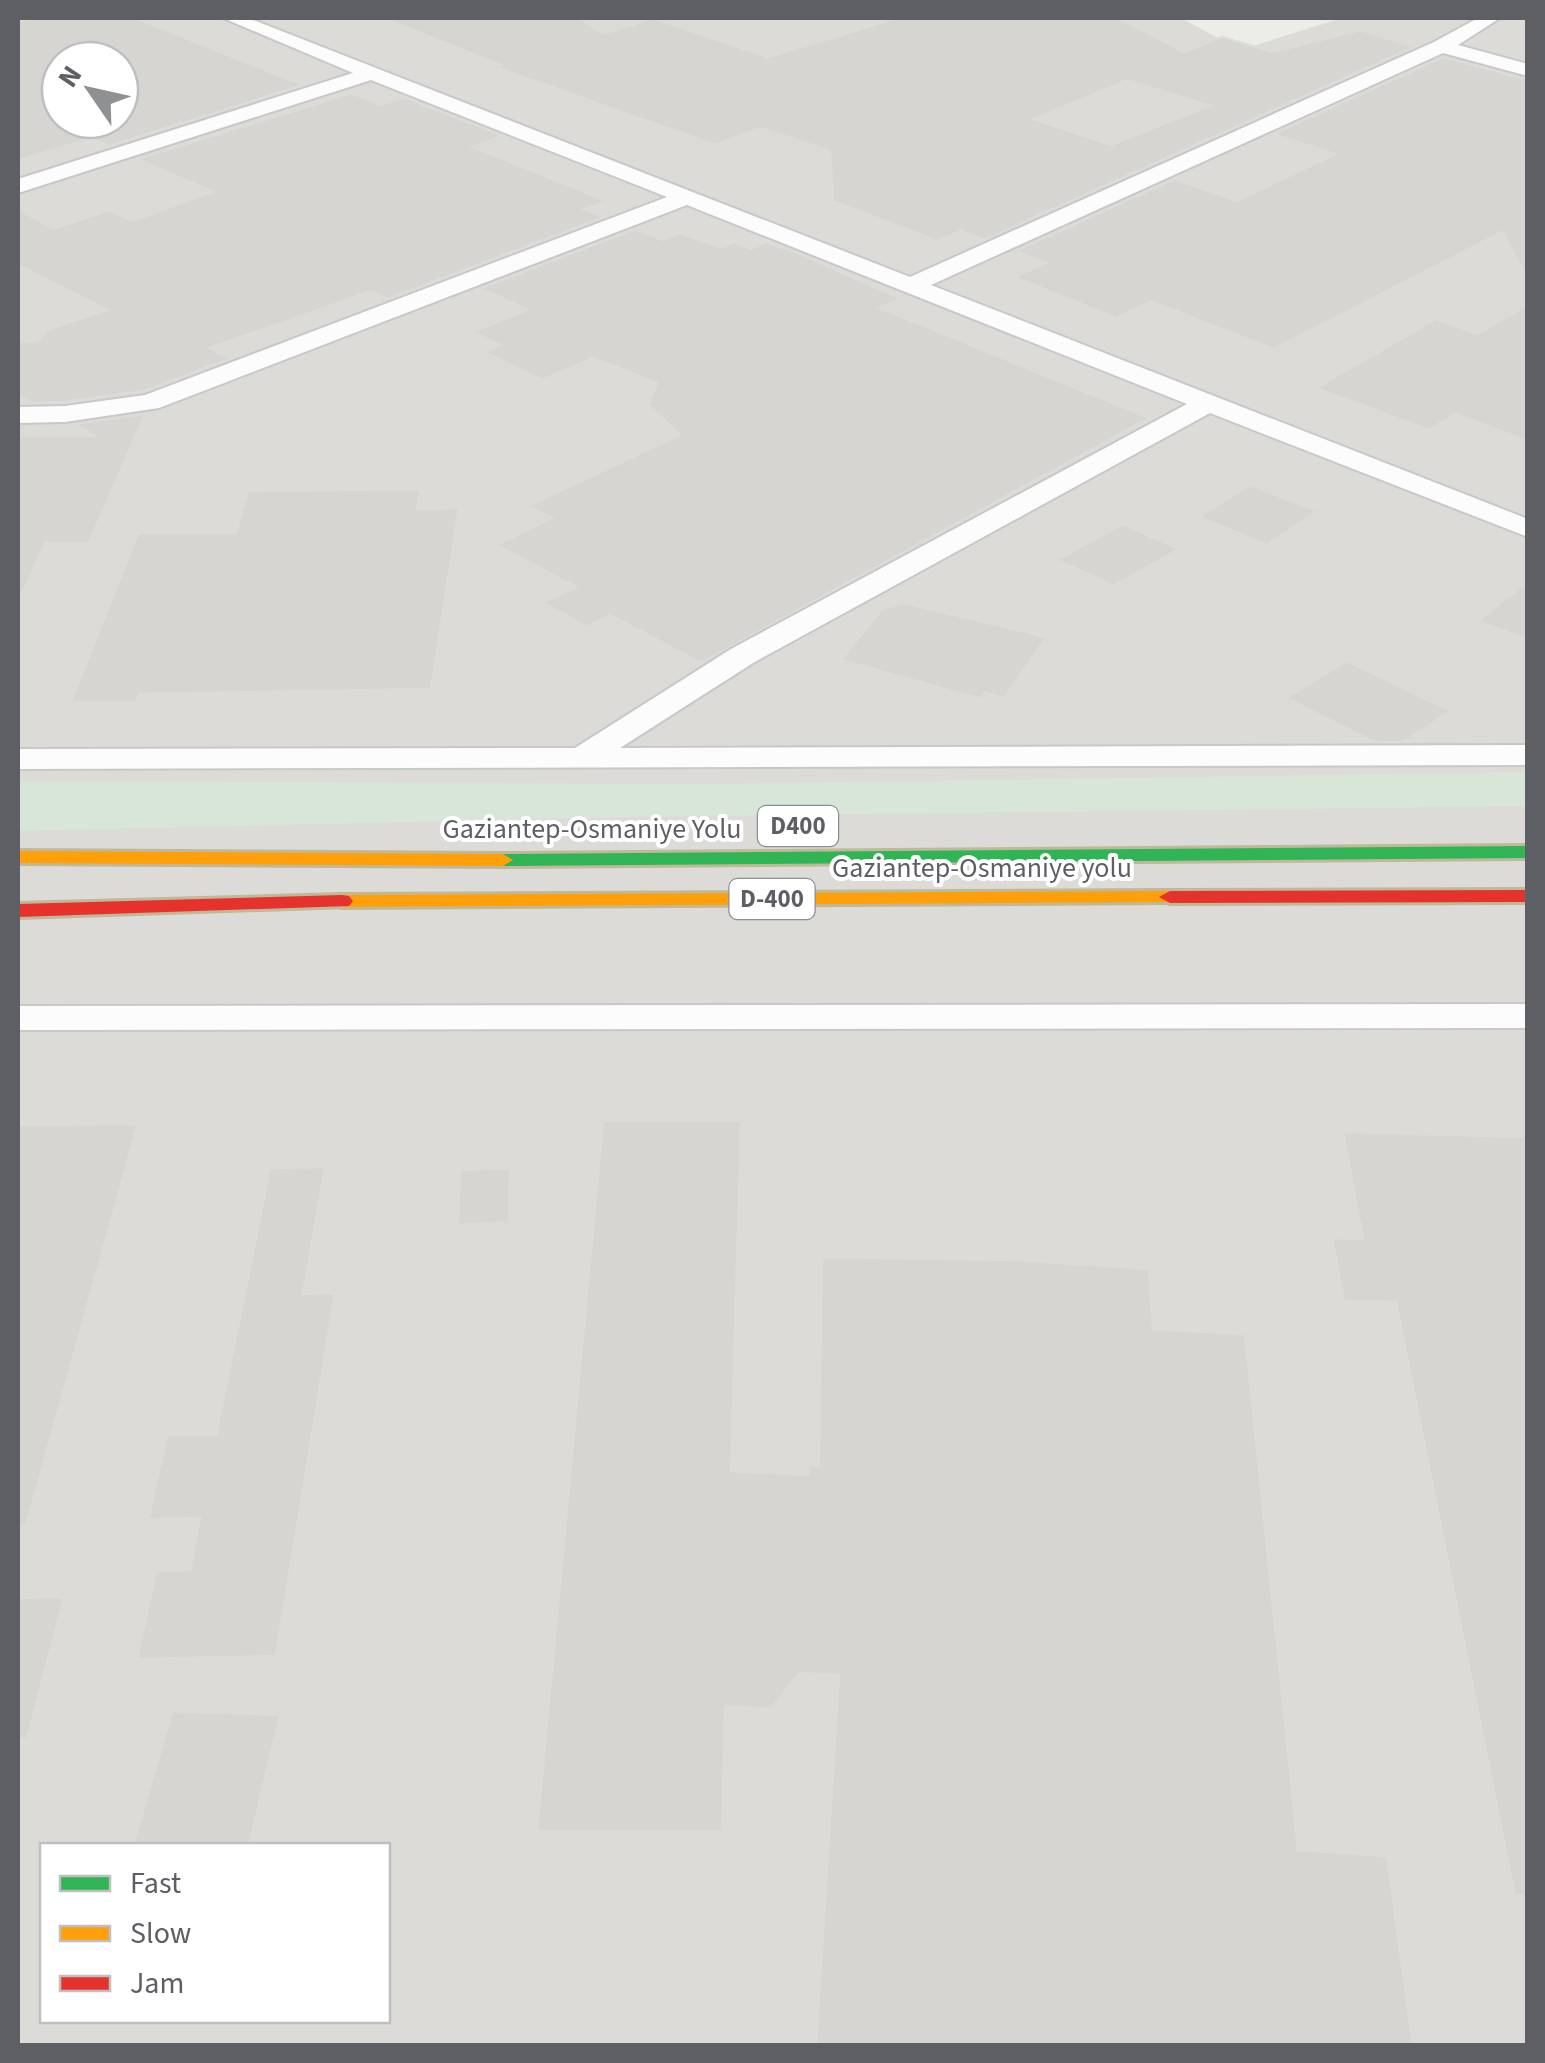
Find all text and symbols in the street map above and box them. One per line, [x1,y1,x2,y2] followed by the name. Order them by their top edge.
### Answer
[40,40,140,140] north arrow
[48,58,92,95] text: N
[758,806,838,846] road number: D400
[442,809,742,849] street label: Gaziantep-Osmaniye Yolu
[832,848,1132,888] street label: Gaziantep-Osmaniye yolu
[730,879,814,919] road number: D-400
[40,1843,390,2023] legend
[130,1862,181,1905] text: Fast
[130,1912,191,1955] text: Slow
[130,1962,184,2005] text: Jam

